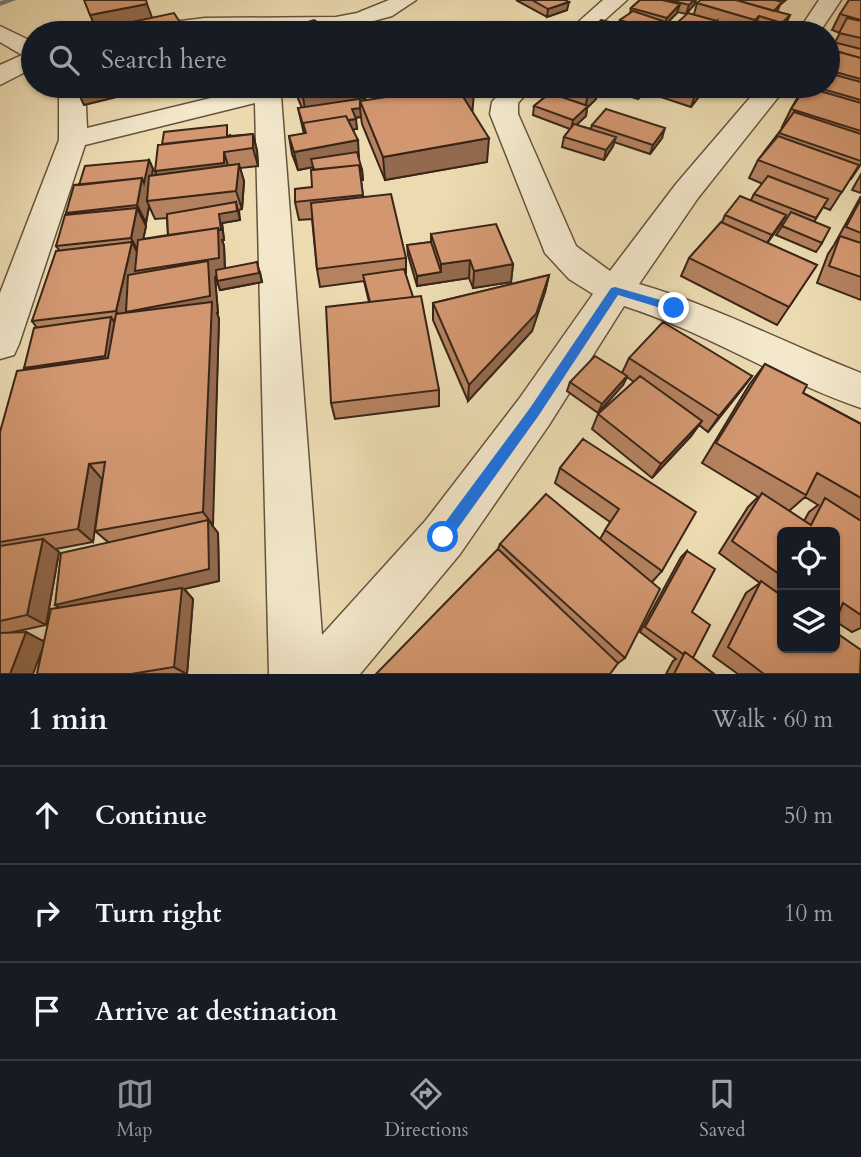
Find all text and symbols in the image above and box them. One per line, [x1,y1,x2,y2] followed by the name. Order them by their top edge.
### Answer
[21,21,840,98] search box
[45,41,83,79] icon: search
[101,42,227,77] text: Search here
[658,292,689,323] route end
[427,521,458,552] route start
[777,527,840,653] map controls
[777,527,840,590] button: locate
[777,590,840,653] button: layers
[28,699,108,740] text: 1 min
[712,704,833,735] text: Walk · 60 m
[28,796,66,834] icon: ahead
[95,798,207,833] text: Continue
[784,800,833,831] text: 50 m
[28,894,66,932] icon: right
[95,896,222,931] text: Turn right
[784,898,833,929] text: 10 m
[28,992,66,1030] icon: arrive
[95,994,338,1029] text: Arrive at destination
[116,1075,154,1143] tab: Map
[385,1075,468,1143] tab: Directions
[699,1075,745,1143] tab: Saved

